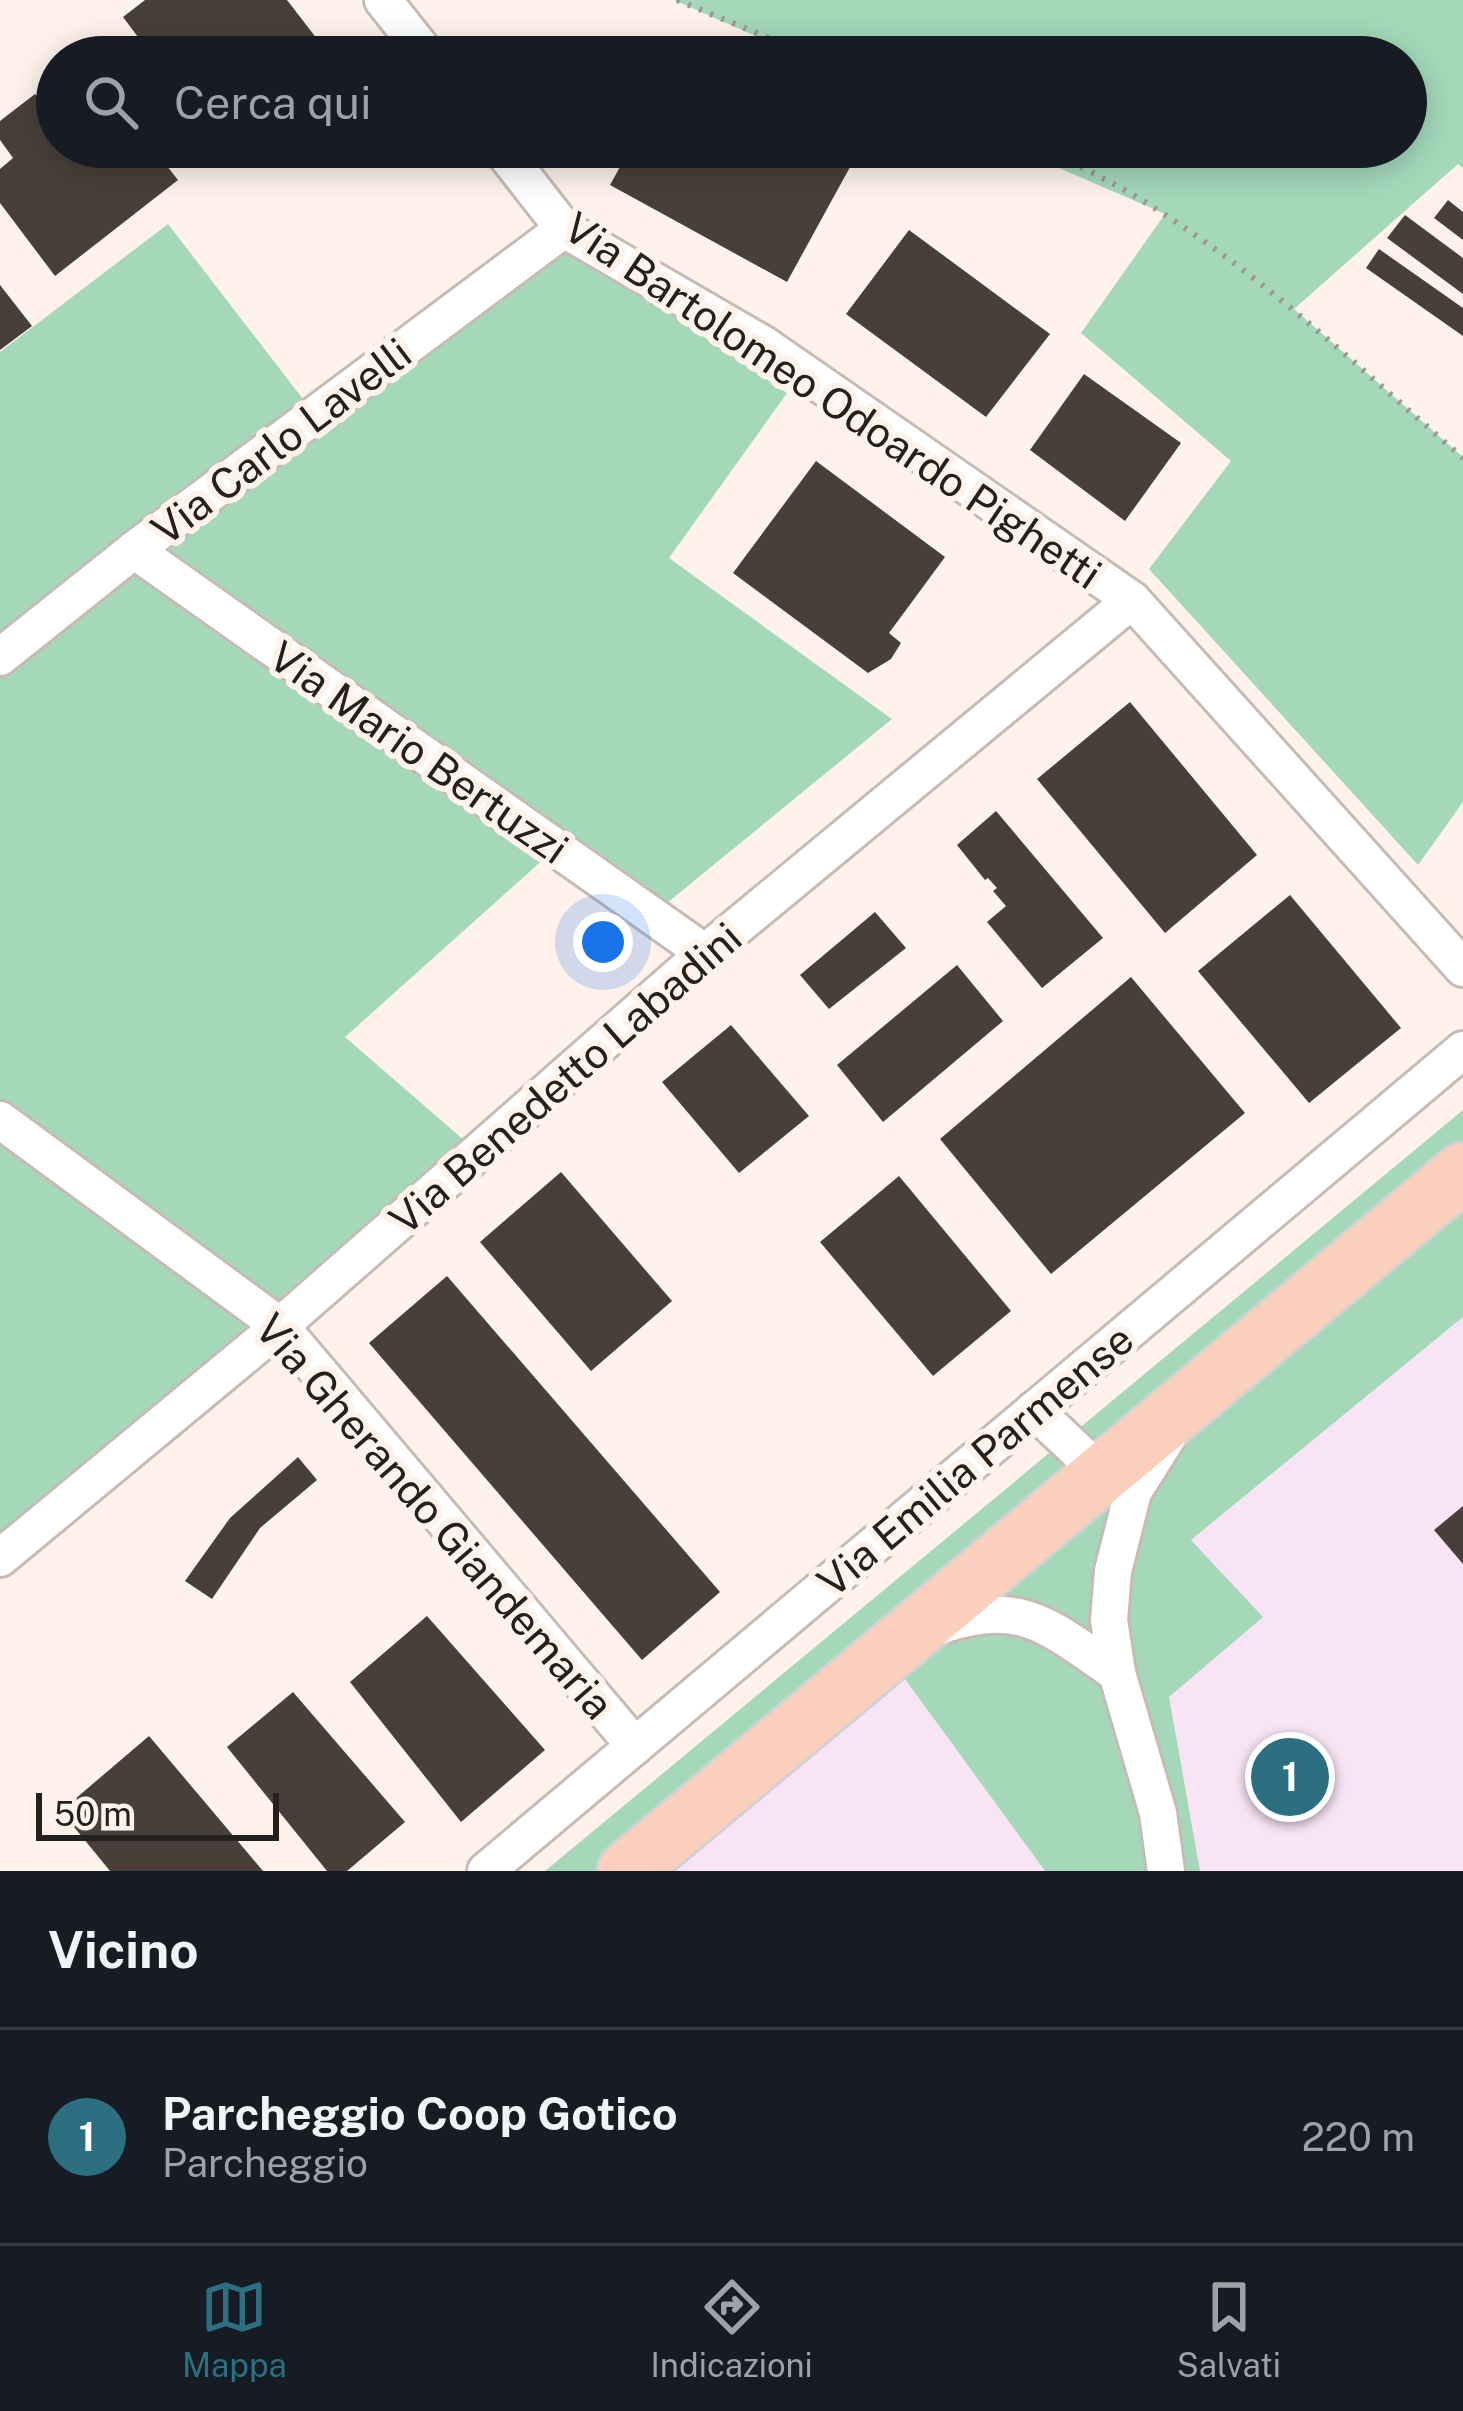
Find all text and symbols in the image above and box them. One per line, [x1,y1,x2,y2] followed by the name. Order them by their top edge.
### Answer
[36,36,1427,168] search box
[78,69,144,135] icon: search
[174,76,371,129] text: Cerca qui
[556,202,1110,598] street label: Via Bartolomeo Odoardo Pighetti
[142,328,420,554] street label: Via Carlo Lavelli
[261,631,577,873] street label: Via Mario Bertuzzi
[379,912,751,1244] street label: Via Benedetto Labadini
[573,912,633,972] your location
[246,1304,624,1728] street label: Via Gherando Giandemaria
[808,1314,1142,1606] street label: Via Emilia Parmense
[1251,1732,1329,1822] pin: 1
[36,1787,279,1840] scale bar
[54,1795,132,1833] text: 50 m
[48,1920,199,1979] text: Vicino
[162,2087,678,2140] text: Parcheggio Coop Gotico
[79,2114,95,2160] text: 1
[1301,2114,1415,2160] text: 220 m
[162,2140,368,2186] text: Parcheggio
[182,2274,287,2384] tab: Mappa
[651,2274,813,2384] tab: Indicazioni
[1177,2274,1281,2384] tab: Salvati

